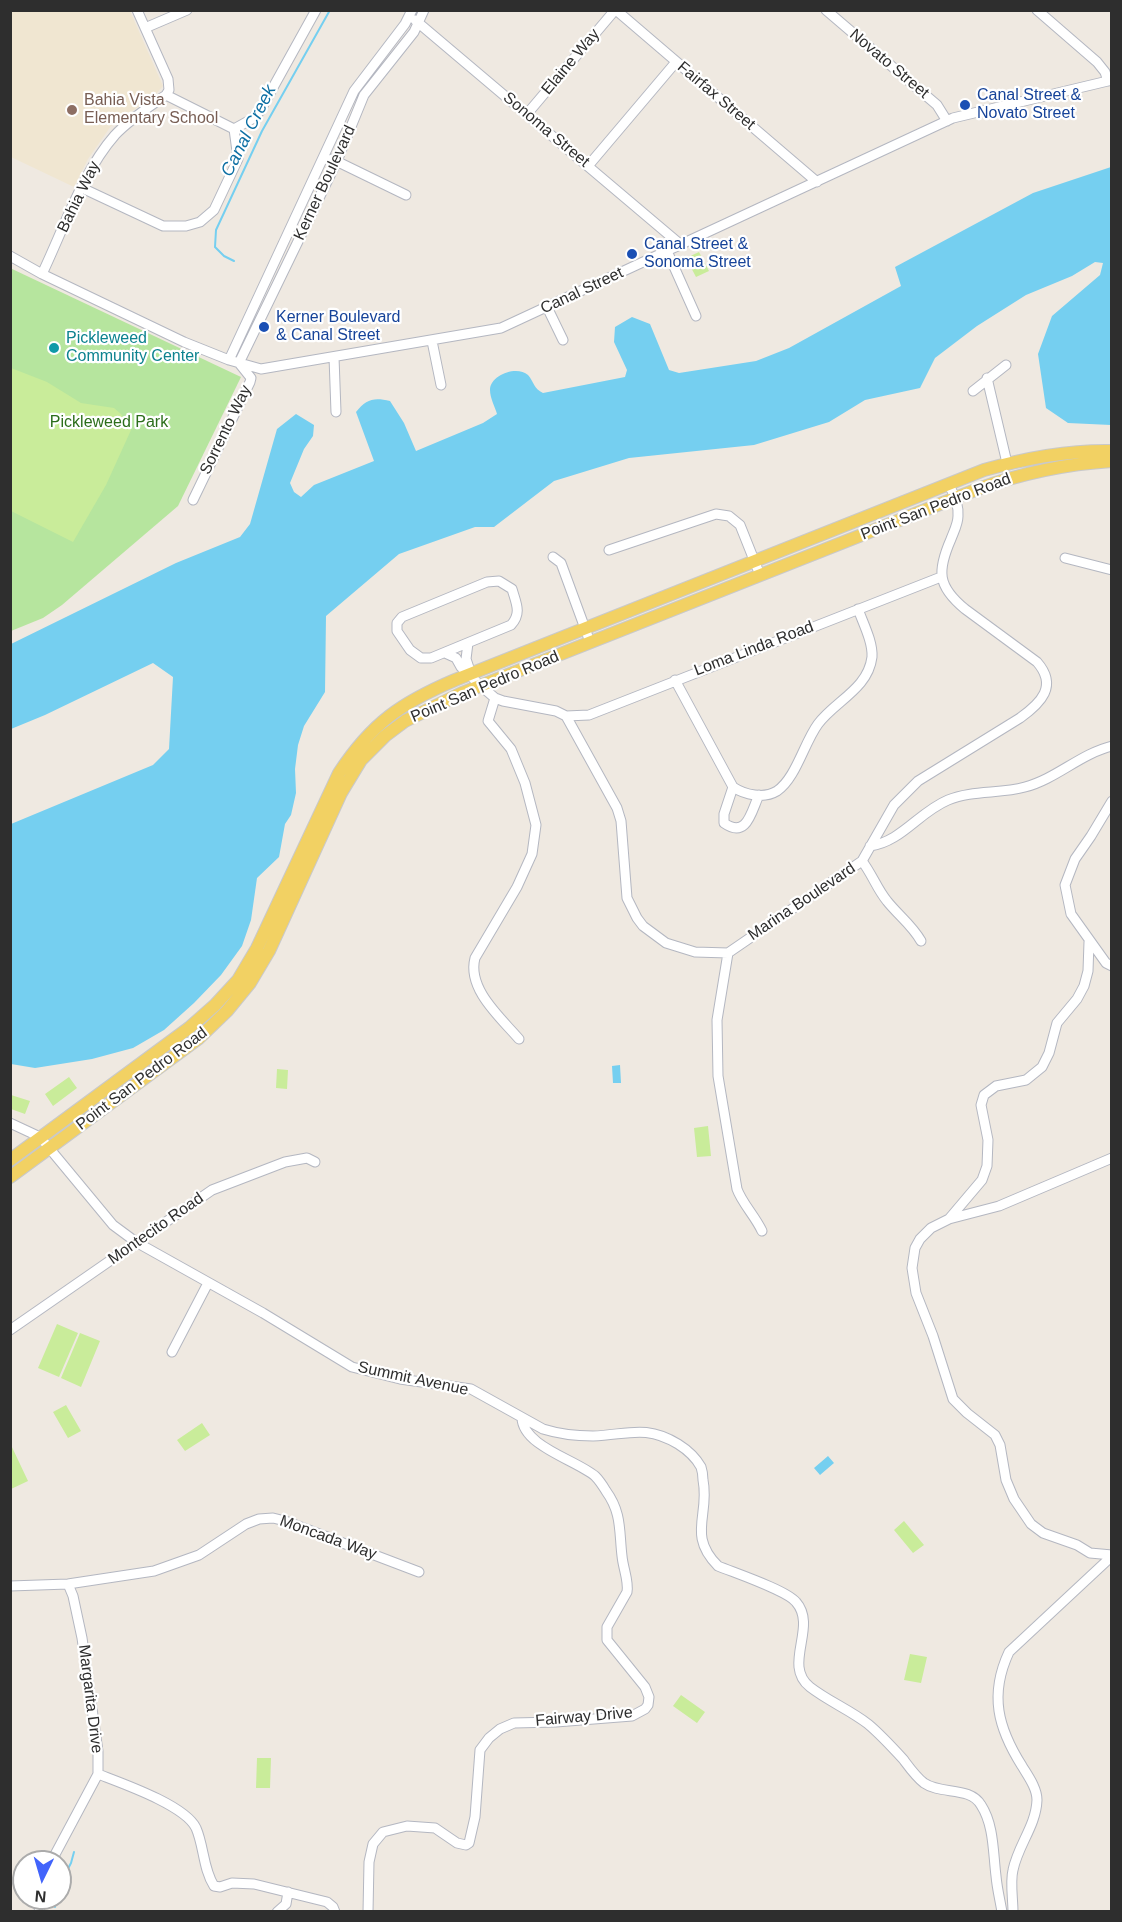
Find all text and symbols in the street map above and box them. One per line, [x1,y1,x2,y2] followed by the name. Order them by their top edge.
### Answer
[538,25,604,99] street label: Elaine Way
[845,25,933,103] street label: Novato Street
[673,58,759,134] street label: Fairfax Street
[217,82,281,180] water label: Canal Creek
[977,86,1081,124] place label: Canal Street & Novato Street
[499,88,593,172] street label: Sonoma Street
[84,91,218,129] place label: Bahia Vista Elementary School
[958,98,972,112] marker: Canal Street & Novato Street
[65,103,79,117] marker: Bahia Vista Elementary School
[290,123,360,243] street label: Kerner Boulevard
[54,158,104,236] street label: Bahia Way
[644,235,751,273] place label: Canal Street & Sonoma Street
[625,247,639,261] marker: Canal Street & Sonoma Street
[538,264,626,318] street label: Canal Street
[276,308,401,346] place label: Kerner Boulevard & Canal Street
[257,320,271,334] marker: Kerner Boulevard & Canal Street
[66,329,199,367] place label: Pickleweed Community Center
[47,341,61,355] marker: Pickleweed Community Center
[196,382,256,478] street label: Sorrento Way
[50,413,168,433] park label: Pickleweed Park
[858,470,1014,544] street label: Point San Pedro Road
[692,617,816,681] street label: Loma Linda Road
[408,647,562,727] street label: Point San Pedro Road
[745,859,859,945] street label: Marina Boulevard
[73,1023,211,1135] street label: Point San Pedro Road
[105,1189,207,1269] street label: Montecito Road
[356,1358,470,1400] street label: Summit Avenue
[277,1512,379,1564] street label: Moncada Way
[74,1644,106,1754] street label: Margarita Drive
[534,1703,634,1731] street label: Fairway Drive
[12,1850,72,1910] north arrow
[34,1887,47,1905] text: N

